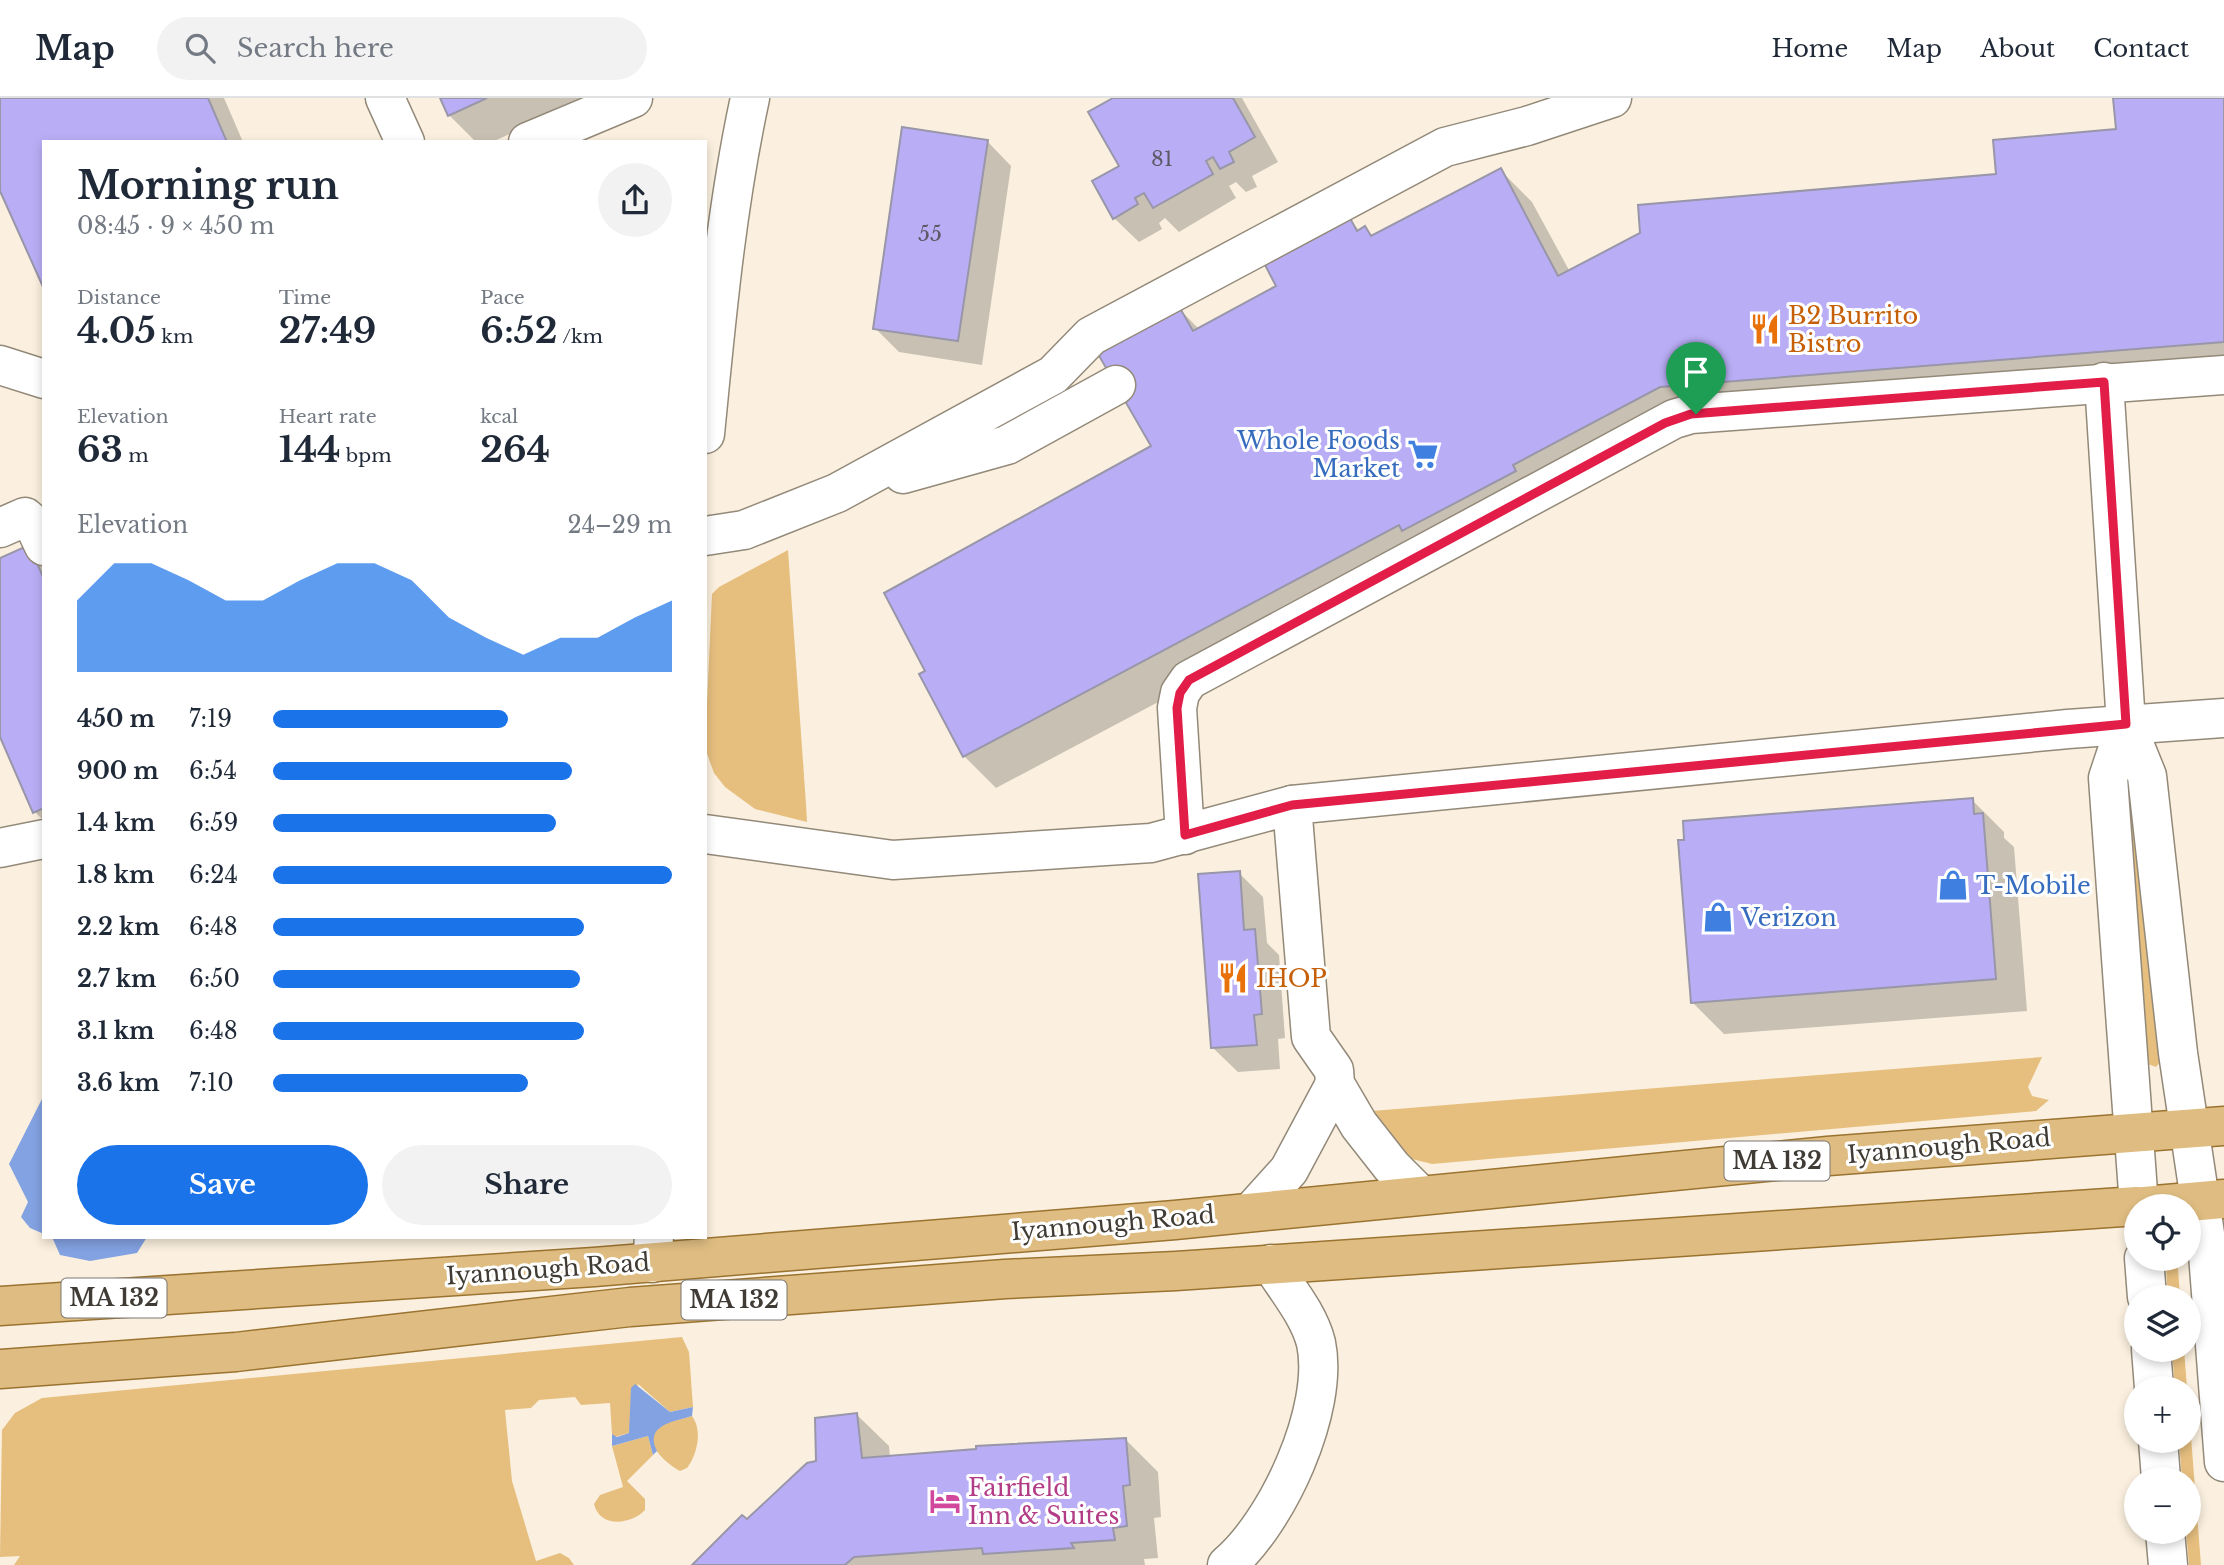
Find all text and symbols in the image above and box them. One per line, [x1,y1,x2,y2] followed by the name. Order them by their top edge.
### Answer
[157,17,647,80] search box
[35,28,115,69] text: Map
[181,29,219,67] icon: search
[237,32,394,64] text: Search here
[1772,34,1848,63] text: Home
[1886,34,1942,63] text: Map
[1980,34,2055,63] text: About
[2093,34,2189,63] text: Contact
[1151,146,1173,172] house number: 81
[77,162,339,209] text: Morning run
[598,163,672,237] button: share
[77,212,274,240] text: 08:45 · 9 × 450 m
[918,221,942,247] house number: 55
[77,286,161,309] text: Distance
[279,286,331,309] text: Time
[480,286,525,309] text: Pace
[1788,301,1918,358] place label: B2 Burrito Bistro
[77,309,156,352] text: 4.05
[279,309,376,352] text: 27:49
[480,309,557,352] text: 6:52
[1748,312,1782,346] restaurant icon: B2 Burrito Bistro
[156,325,193,348] text: km
[557,325,603,348] text: /km
[1666,342,1726,414] pin
[1677,353,1715,391] icon: arrive
[77,405,169,428] text: Elevation
[279,405,377,428] text: Heart rate
[480,405,518,428] text: kcal
[1236,426,1400,483] place label: Whole Foods Market
[77,428,123,471] text: 63
[279,428,340,471] text: 144
[480,428,550,471] text: 264
[1406,437,1440,471] supermarket icon: Whole Foods Market
[123,444,149,467] text: m
[340,444,392,467] text: bpm
[77,511,188,539] text: Elevation
[567,511,672,539] text: 24–29 m
[77,705,155,733] text: 450 m
[189,705,232,733] text: 7:19
[77,757,159,785] text: 900 m
[189,757,237,785] text: 6:54
[77,809,155,837] text: 1.4 km
[189,809,238,837] text: 6:59
[77,861,154,889] text: 1.8 km
[189,861,238,889] text: 6:24
[1936,868,1970,902] shop icon: T-Mobile
[1976,871,2091,900] place label: T-Mobile
[1701,900,1735,934] shop icon: Verizon
[1740,903,1837,932] place label: Verizon
[77,913,160,941] text: 2.2 km
[189,913,238,941] text: 6:48
[1216,961,1250,995] restaurant icon: IHOP
[1256,964,1327,993] place label: IHOP
[77,965,156,993] text: 2.7 km
[189,965,240,993] text: 6:50
[77,1017,155,1045] text: 3.1 km
[189,1017,238,1045] text: 6:48
[77,1069,160,1097] text: 3.6 km
[189,1069,234,1097] text: 7:10
[1846,1123,2052,1169] street label: Iyannough Road
[1724,1142,1830,1180] road number: MA 132
[77,1145,368,1225] button: Save
[382,1145,672,1225] button: Share
[2124,1194,2201,1544] map controls
[2124,1194,2201,1271] button: locate
[1010,1200,1216,1246] street label: Iyannough Road
[445,1247,651,1291] street label: Iyannough Road
[61,1278,166,1317] road number: MA 132
[682,1280,786,1320] road number: MA 132
[2124,1285,2201,1362] button: layers
[2124,1376,2201,1453] button: +
[2124,1467,2201,1544] button: −
[968,1473,1119,1530] place label: Fairfield Inn & Suites
[928,1484,962,1518] hotel icon: Fairfield Inn & Suites

